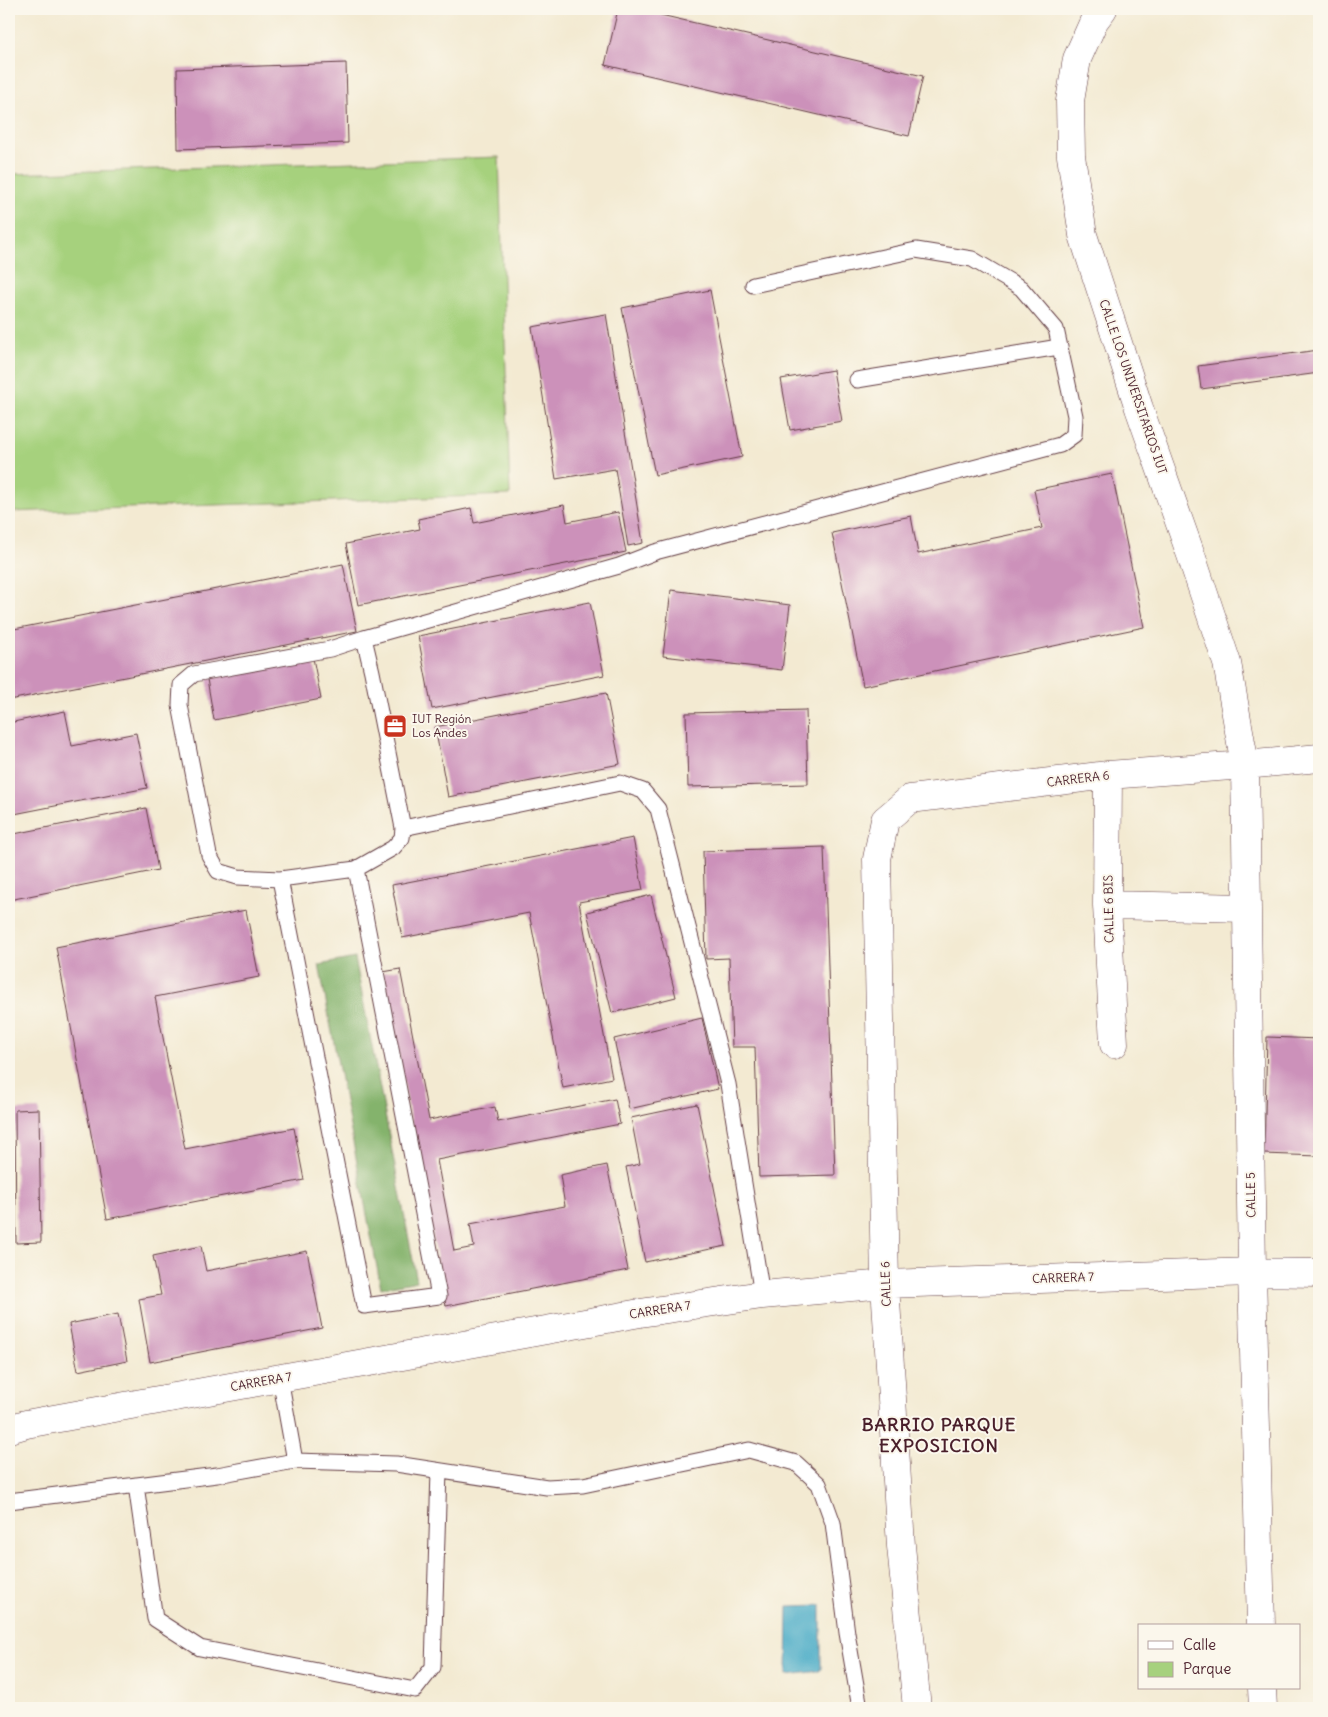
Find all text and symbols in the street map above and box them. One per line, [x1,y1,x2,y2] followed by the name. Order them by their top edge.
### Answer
[1096,297,1171,476] street label: CALLE LOS UNIVERSITARIOS IUT
[412,711,472,740] place label: IUT Región Los Andes
[382,713,408,739] office icon: IUT Región Los Andes
[1046,767,1110,790] street label: CARRERA 6
[1100,875,1117,943] street label: CALLE 6 BIS
[1243,1172,1258,1218] street label: CALLE 5
[877,1261,894,1307] street label: CALLE 6
[1032,1269,1094,1286] street label: CARRERA 7
[628,1297,692,1322] street label: CARRERA 7
[229,1369,293,1394] street label: CARRERA 7
[862,1413,1016,1457] district label: BARRIO PARQUE EXPOSICION
[1138,1624,1300,1690] legend
[1183,1635,1216,1654] text: Calle
[1183,1659,1231,1678] text: Parque

